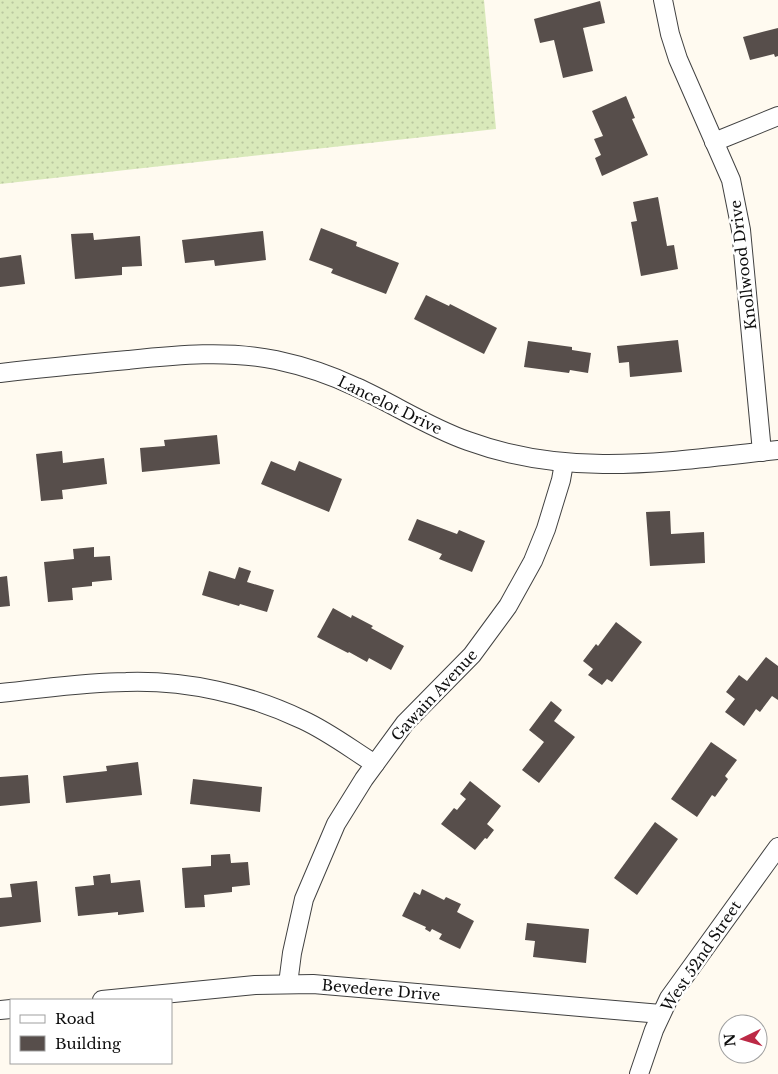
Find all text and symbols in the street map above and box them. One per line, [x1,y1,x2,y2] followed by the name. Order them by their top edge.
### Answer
[726,199,760,331] street label: Knollwood Drive
[335,372,445,438] street label: Lancelot Drive
[387,645,481,745] street label: Gawain Avenue
[656,897,745,1016] street label: West 52nd Street
[321,975,441,1005] street label: Bevedere Drive
[10,999,172,1064] legend
[55,1009,95,1028] text: Road
[718,1014,768,1064] north arrow
[721,1033,740,1047] text: N
[55,1034,122,1053] text: Building

